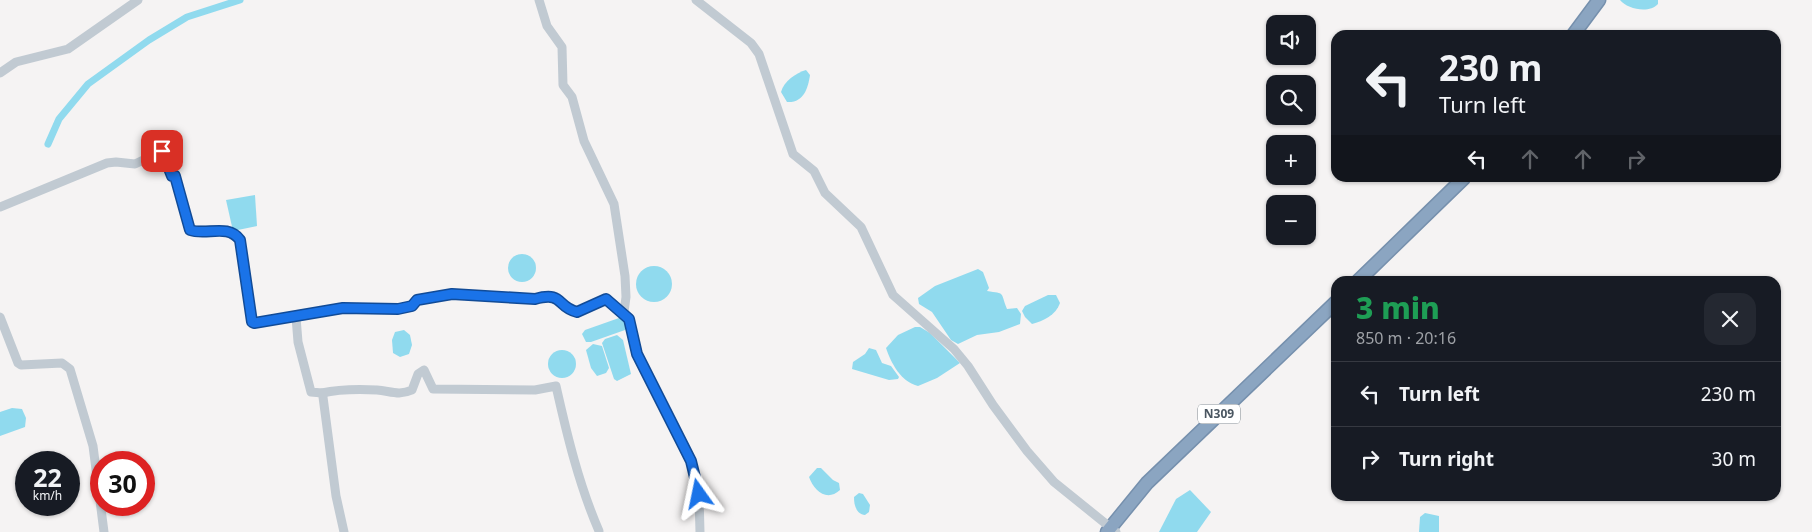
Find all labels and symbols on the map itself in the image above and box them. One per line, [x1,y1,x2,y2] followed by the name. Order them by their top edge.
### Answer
[141,130,183,172] pin
[1198,404,1240,424] road number: N309
[90,451,155,516] speed limit sign: 30
[672,467,724,519] position arrow

